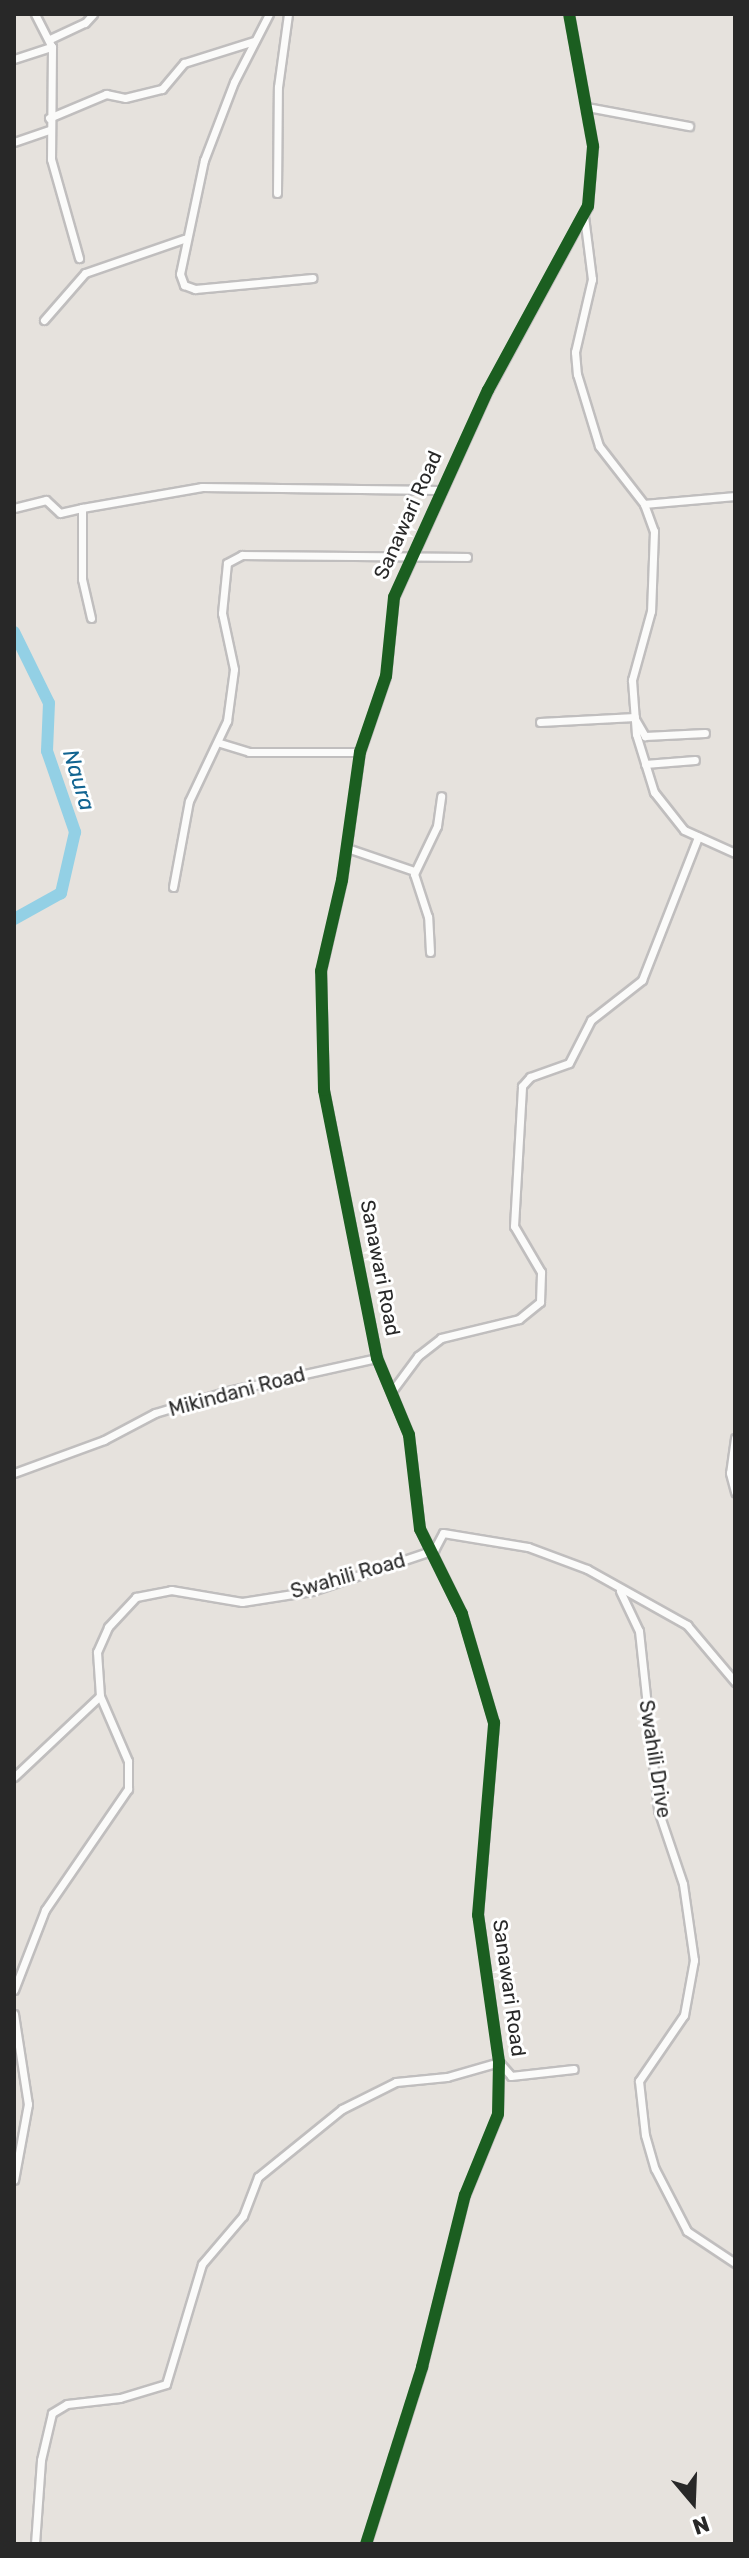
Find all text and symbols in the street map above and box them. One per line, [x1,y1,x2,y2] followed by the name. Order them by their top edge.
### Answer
[369,447,447,583] street label: Sanawari Road
[57,746,101,814] water label: Naura
[355,1198,405,1338] street label: Sanawari Road
[166,1362,308,1422] street label: Mikindani Road
[288,1548,408,1604] street label: Swahili Road
[634,1698,676,1820] street label: Swahili Drive
[488,1918,530,2058] street label: Sanawari Road
[653,2462,733,2542] north arrow
[689,2510,713,2541] text: N

